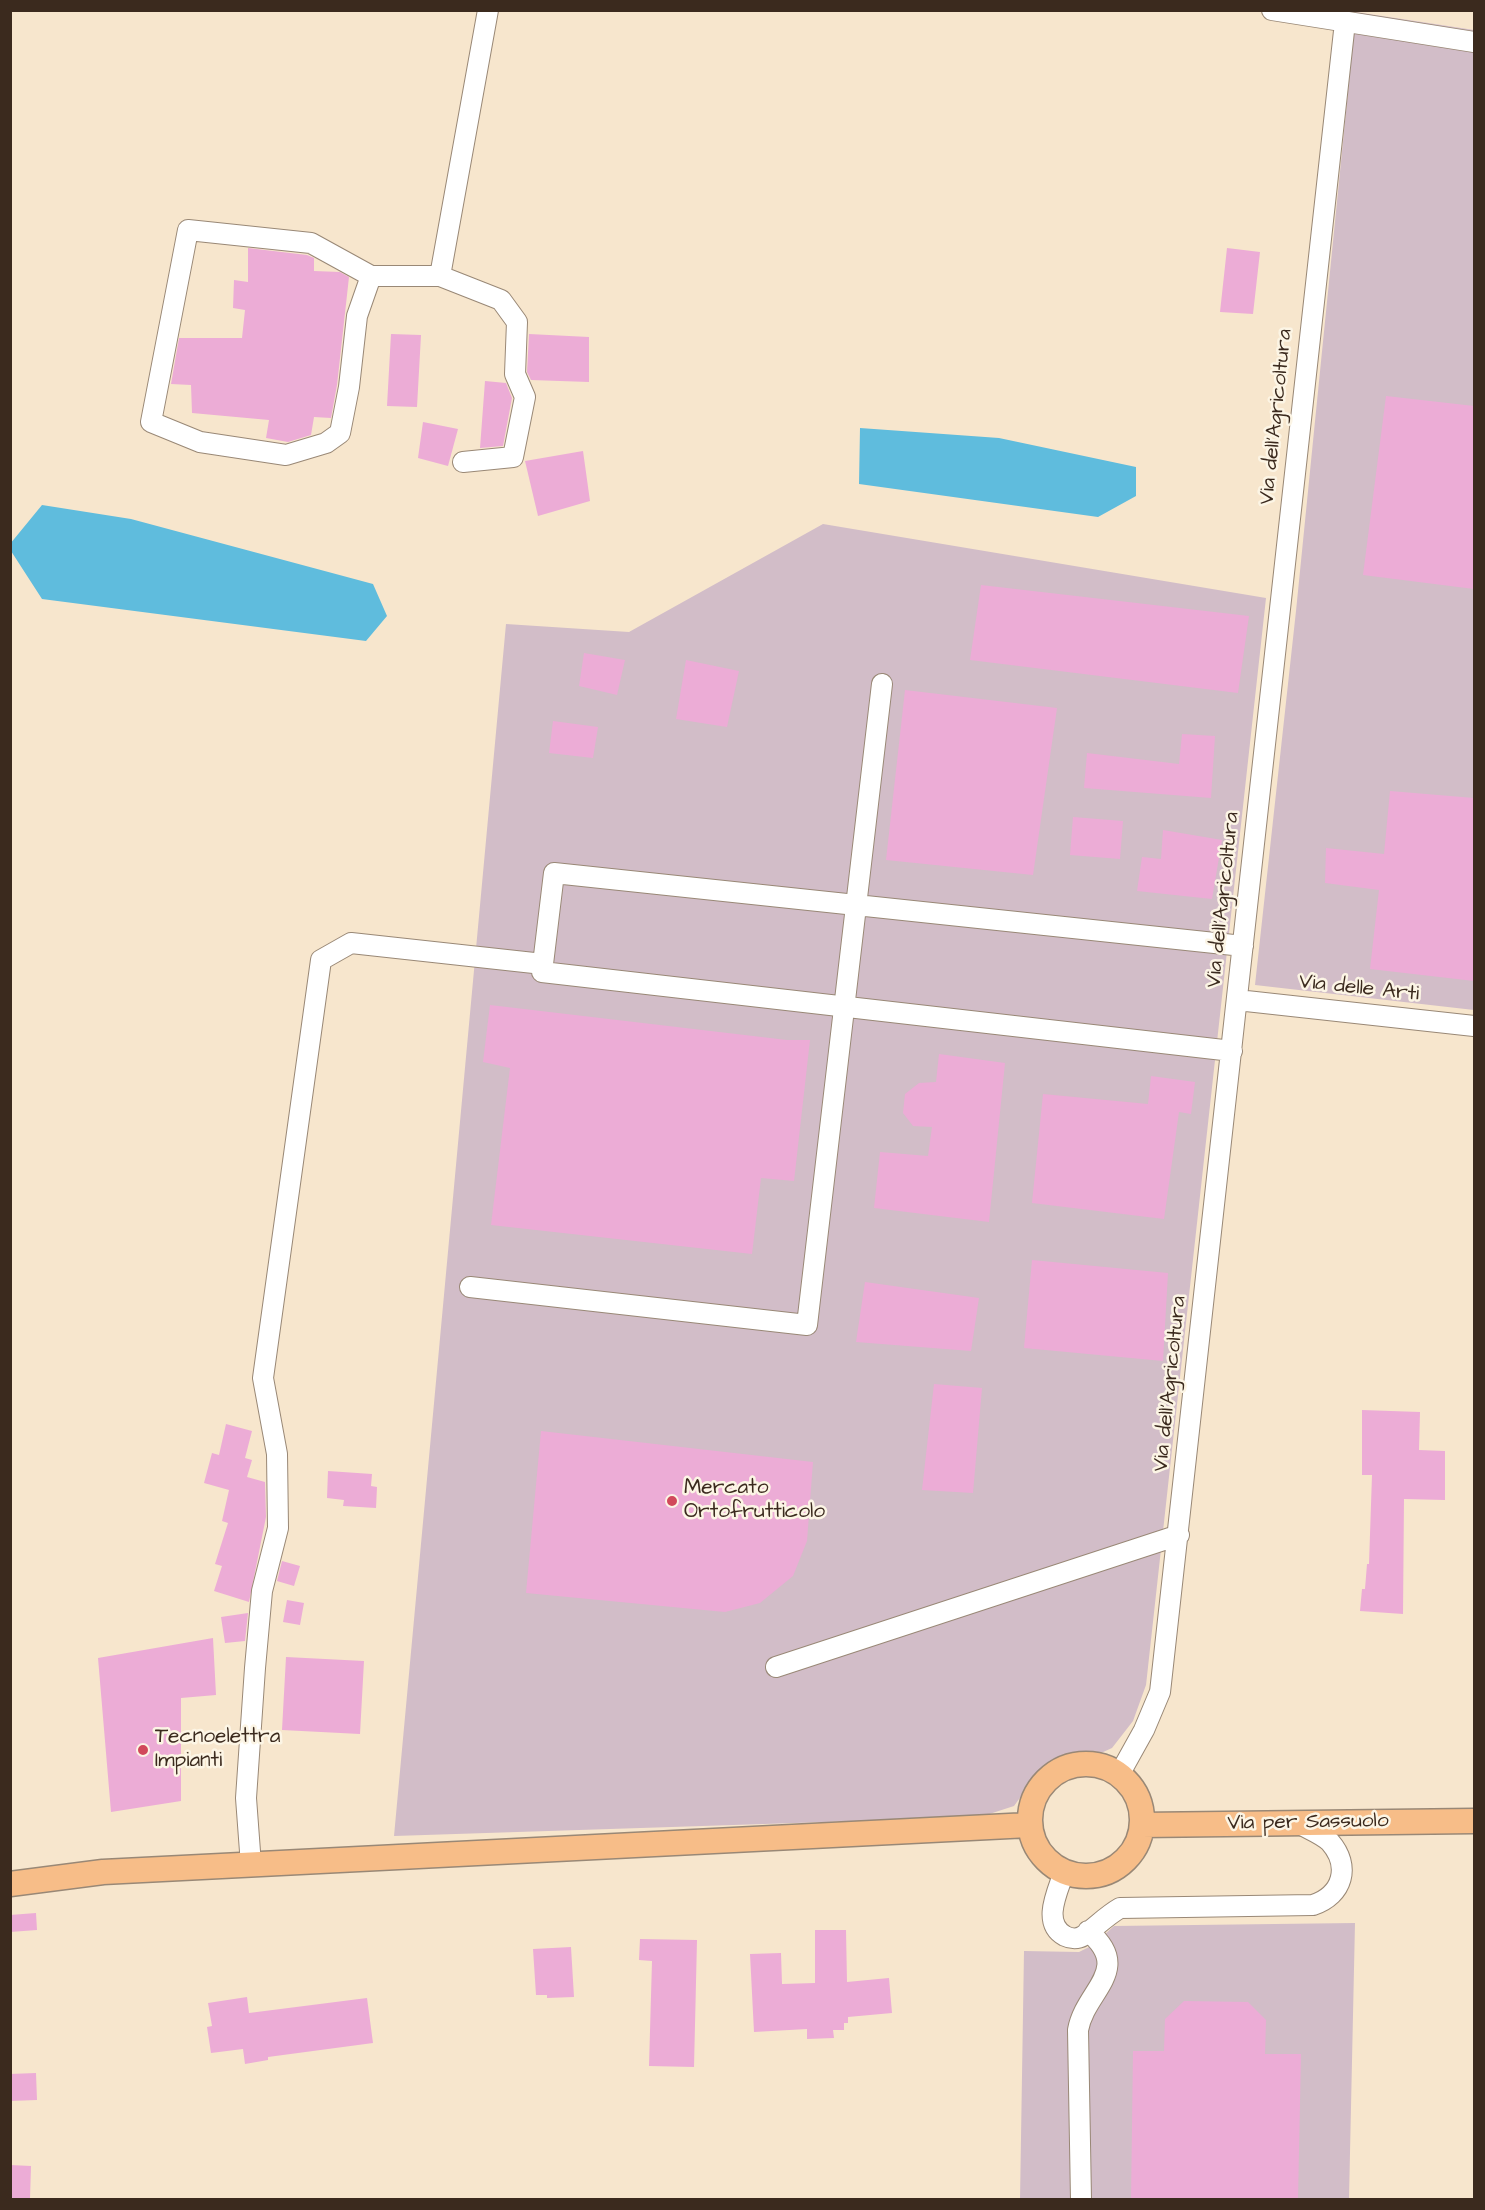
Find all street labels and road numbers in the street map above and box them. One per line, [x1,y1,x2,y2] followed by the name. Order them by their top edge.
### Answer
[1255,328,1299,506] street label: Via dell'Agricoltura
[1202,811,1246,989] street label: Via dell'Agricoltura
[1298,970,1420,1008] street label: Via delle Arti
[1149,1295,1193,1473] street label: Via dell'Agricoltura
[1227,1809,1389,1837] street label: Via per Sassuolo

